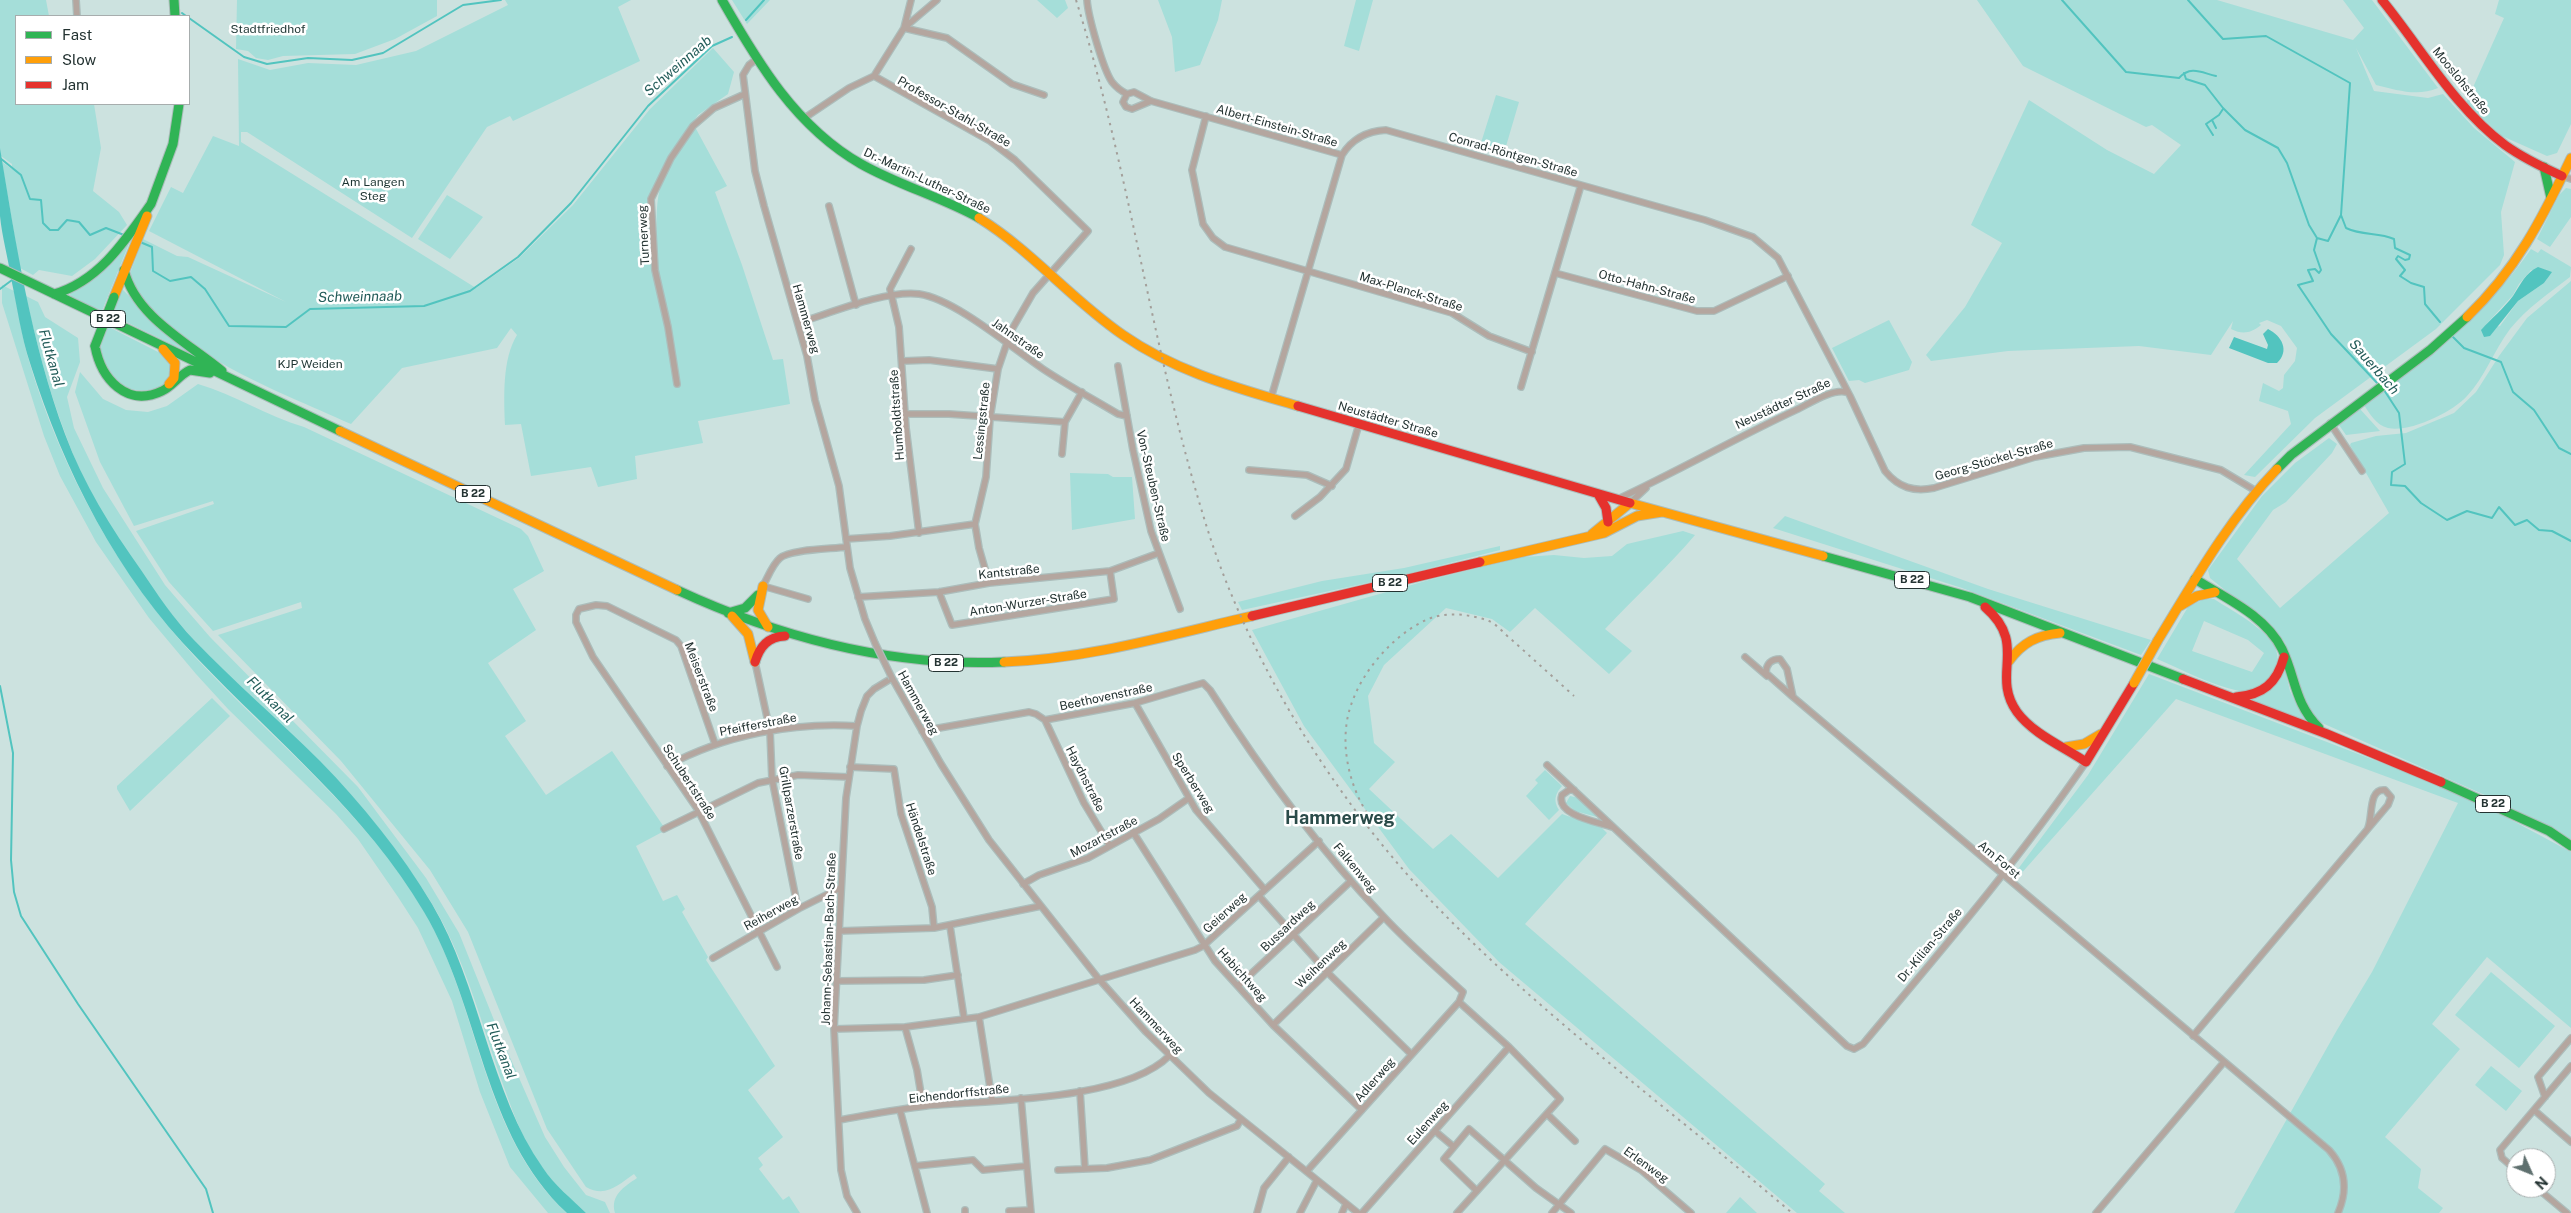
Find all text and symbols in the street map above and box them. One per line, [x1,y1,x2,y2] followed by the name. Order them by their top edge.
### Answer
[15,15,190,105] legend
[230,22,306,36] park label: Stadtfriedhof
[62,26,92,43] text: Fast
[641,32,715,100] water label: Schweinnaab
[2429,44,2493,118] street label: Mooslohstraße
[62,51,96,68] text: Slow
[895,74,1013,150] street label: Professor-Stahl-Straße
[62,76,89,93] text: Jam
[1215,102,1339,150] street label: Albert-Einstein-Straße
[1447,130,1579,180] street label: Conrad-Röntgen-Straße
[861,145,993,217] street label: Dr.-Martin-Luther-Straße
[341,175,405,203] park label: Am Langen Steg
[635,205,653,265] street label: Turnerweg
[1597,267,1697,307] street label: Otto-Hahn-Straße
[1358,269,1464,315] street label: Max-Planck-Straße
[789,283,823,355] street label: Hammerweg
[318,288,402,306] water label: Schweinnaab
[90,310,126,328] road number: B 22
[989,316,1047,362] street label: Jahnstraße
[35,327,67,389] water label: Flutkanal
[2345,336,2403,398] water label: Sauerbach
[277,357,343,371] park label: KJP Weiden
[887,369,907,461] street label: Humboldtstraße
[1733,376,1833,432] street label: Neustädter Straße
[971,381,993,461] street label: Lessingstraße
[1336,399,1440,441] street label: Neustädter Straße
[1133,429,1173,543] street label: Von-Steuben-Straße
[1933,436,2055,484] street label: Georg-Stöckel-Straße
[456,486,490,502] road number: B 22
[978,562,1040,582] street label: Kantstraße
[1894,572,1930,588] road number: B 22
[1372,574,1408,592] road number: B 22
[968,587,1088,619] street label: Anton-Wurzer-Straße
[681,640,721,714] street label: Meiserstraße
[928,654,964,671] road number: B 22
[894,668,942,738] street label: Hammerweg
[243,673,297,727] water label: Flutkanal
[1058,680,1154,714] street label: Beethovenstraße
[718,710,798,740] street label: Pfeifferstraße
[659,742,719,822] street label: Schubertstraße
[1062,744,1108,814] street label: Haydnstraße
[1169,750,1217,816] street label: Sperberweg
[776,765,806,861] street label: Grillparzerstraße
[2476,796,2510,812] road number: B 22
[902,801,940,877] street label: Händelstraße
[1285,807,1395,829] district label: Hammerweg
[1068,813,1140,861] street label: Mozartstraße
[1975,838,2023,882] street label: Am Forst
[1330,840,1380,896] street label: Falkenweg
[819,852,839,1026] street label: Johann-Sebastian-Bach-Straße
[1200,890,1250,936] street label: Geierweg
[741,892,801,934] street label: Reiherweg
[1258,897,1318,955] street label: Bussardweg
[1895,905,1965,985] street label: Dr.-Kilian-Straße
[1293,936,1349,992] street label: Weihenweg
[1214,945,1270,1005] street label: Habichtweg
[1126,995,1186,1057] street label: Hammerweg
[483,1020,519,1082] water label: Flutkanal
[1352,1055,1398,1105] street label: Adlerweg
[908,1082,1010,1106] street label: Eichendorffstraße
[1404,1098,1452,1148] street label: Eulenweg
[1621,1144,1671,1186] street label: Erlenweg
[2506,1148,2556,1198] north arrow
[2532,1173,2551,1192] text: N

